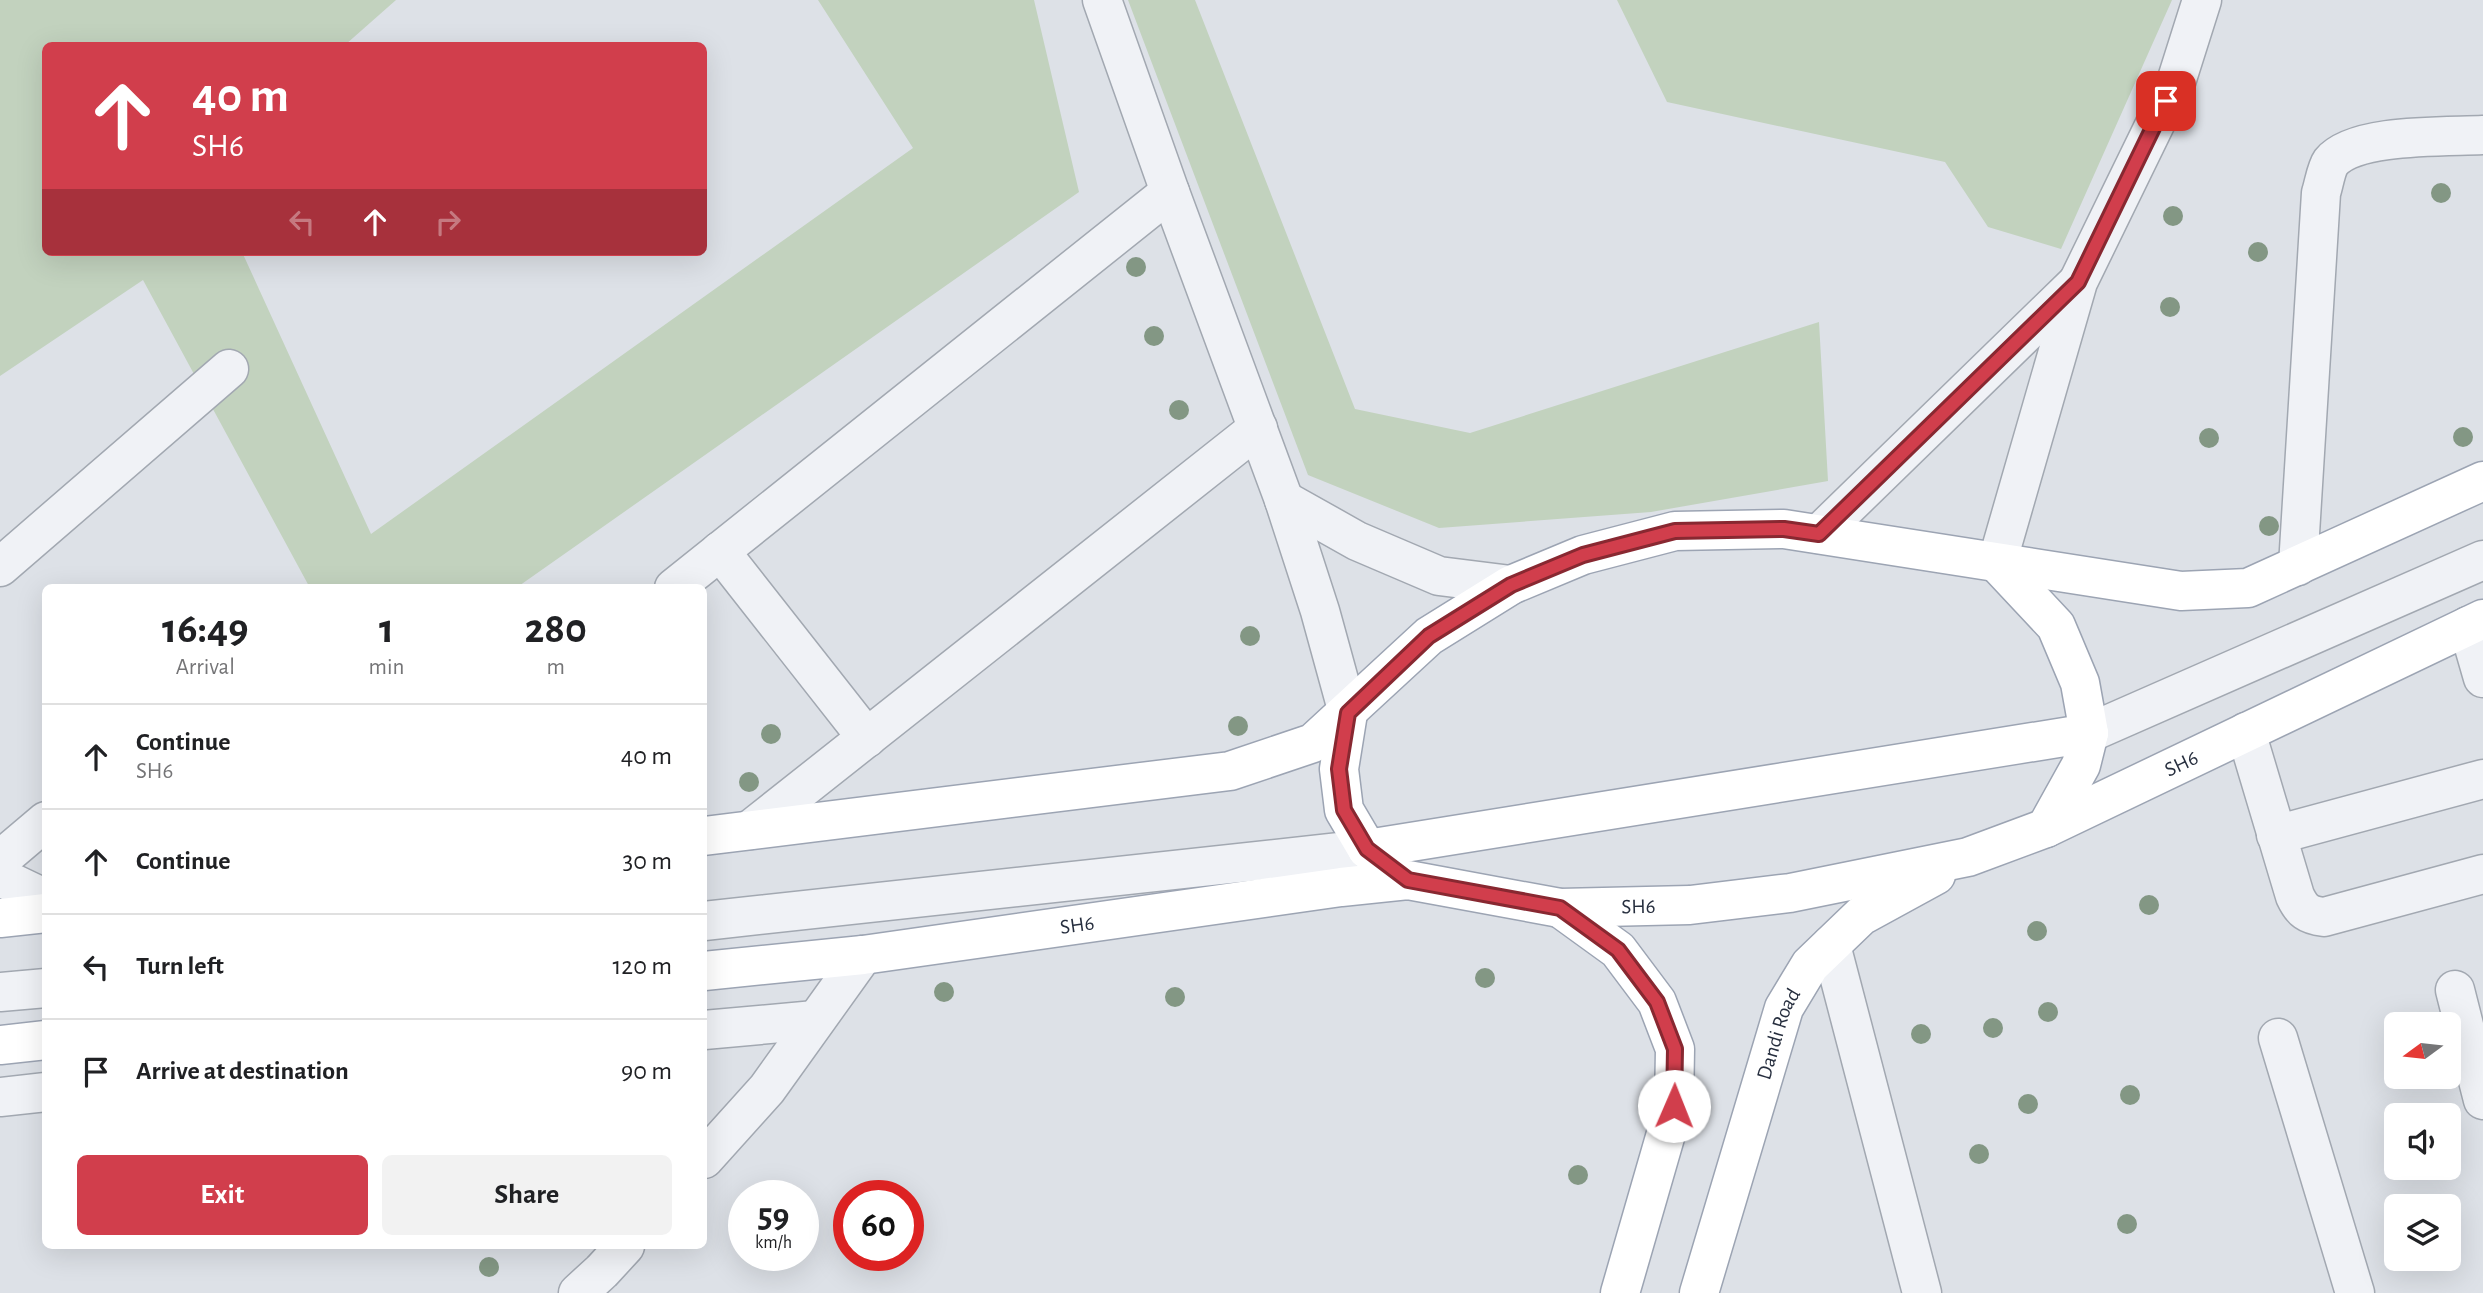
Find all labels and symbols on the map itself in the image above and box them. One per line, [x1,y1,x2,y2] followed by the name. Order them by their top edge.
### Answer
[2136,71,2196,131] pin
[2161,746,2201,780] street label: SH6
[1621,895,1656,917] street label: SH6
[1059,912,1095,937] street label: SH6
[1753,984,1804,1082] street label: Dandi Road
[2384,1012,2460,1088] north arrow
[1637,1069,1711,1143] position arrow
[833,1180,924,1271] speed limit sign: 60

